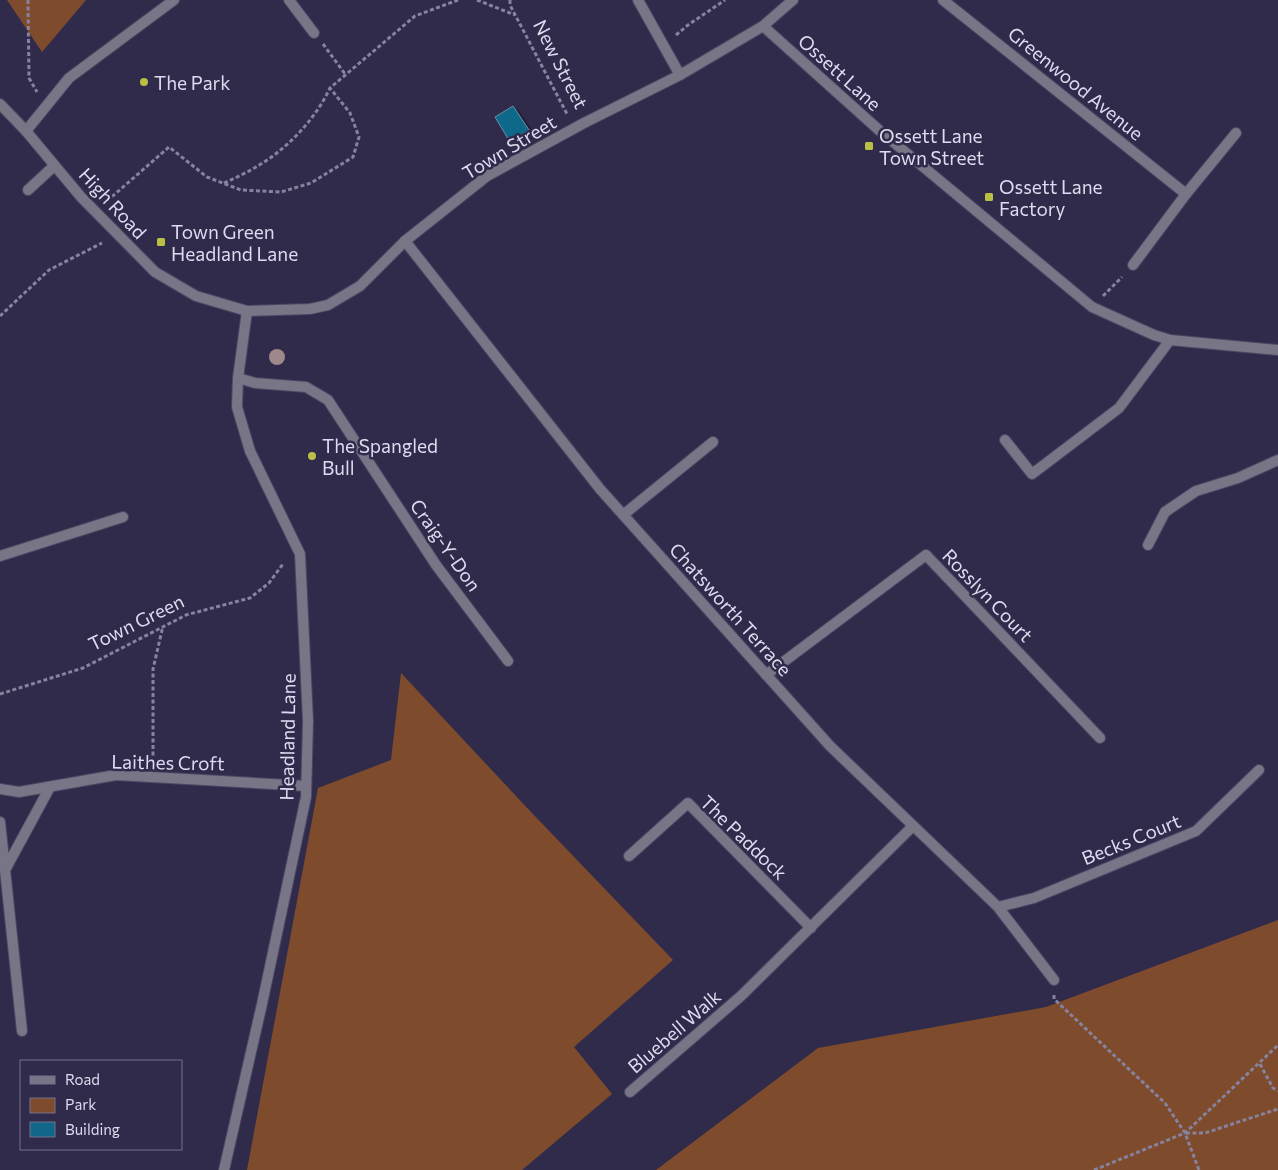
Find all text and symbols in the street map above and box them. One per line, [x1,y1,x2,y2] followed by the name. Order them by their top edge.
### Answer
[529,16,593,112] street label: New Street
[1004,21,1148,145] street label: Greenwood Avenue
[794,29,886,115] street label: Ossett Lane
[154,71,230,94] place label: The Park
[138,76,150,88] marker: The Park
[458,110,560,184] street label: Town Street
[879,124,984,169] place label: Ossett Lane Town Street
[863,140,875,152] marker: Ossett Lane Town Street
[74,163,152,243] street label: High Road
[999,175,1103,220] place label: Ossett Lane Factory
[983,191,995,203] marker: Ossett Lane Factory
[171,220,298,265] place label: Town Green Headland Lane
[155,236,167,248] marker: Town Green Headland Lane
[322,434,438,479] place label: The Spangled Bull
[306,450,318,462] marker: The Spangled Bull
[406,494,486,596] street label: Craig-Y-Don
[665,538,797,680] street label: Chatsworth Terrace
[938,544,1038,646] street label: Rosslyn Court
[84,589,188,655] street label: Town Green
[274,673,300,801] street label: Headland Lane
[111,750,225,774] street label: Laithes Croft
[696,790,792,884] street label: The Paddock
[1078,809,1184,869] street label: Becks Court
[623,984,725,1078] street label: Bluebell Walk
[20,1060,182,1150] legend
[65,1070,100,1088] text: Road
[65,1095,96,1113] text: Park
[65,1120,120,1138] text: Building

